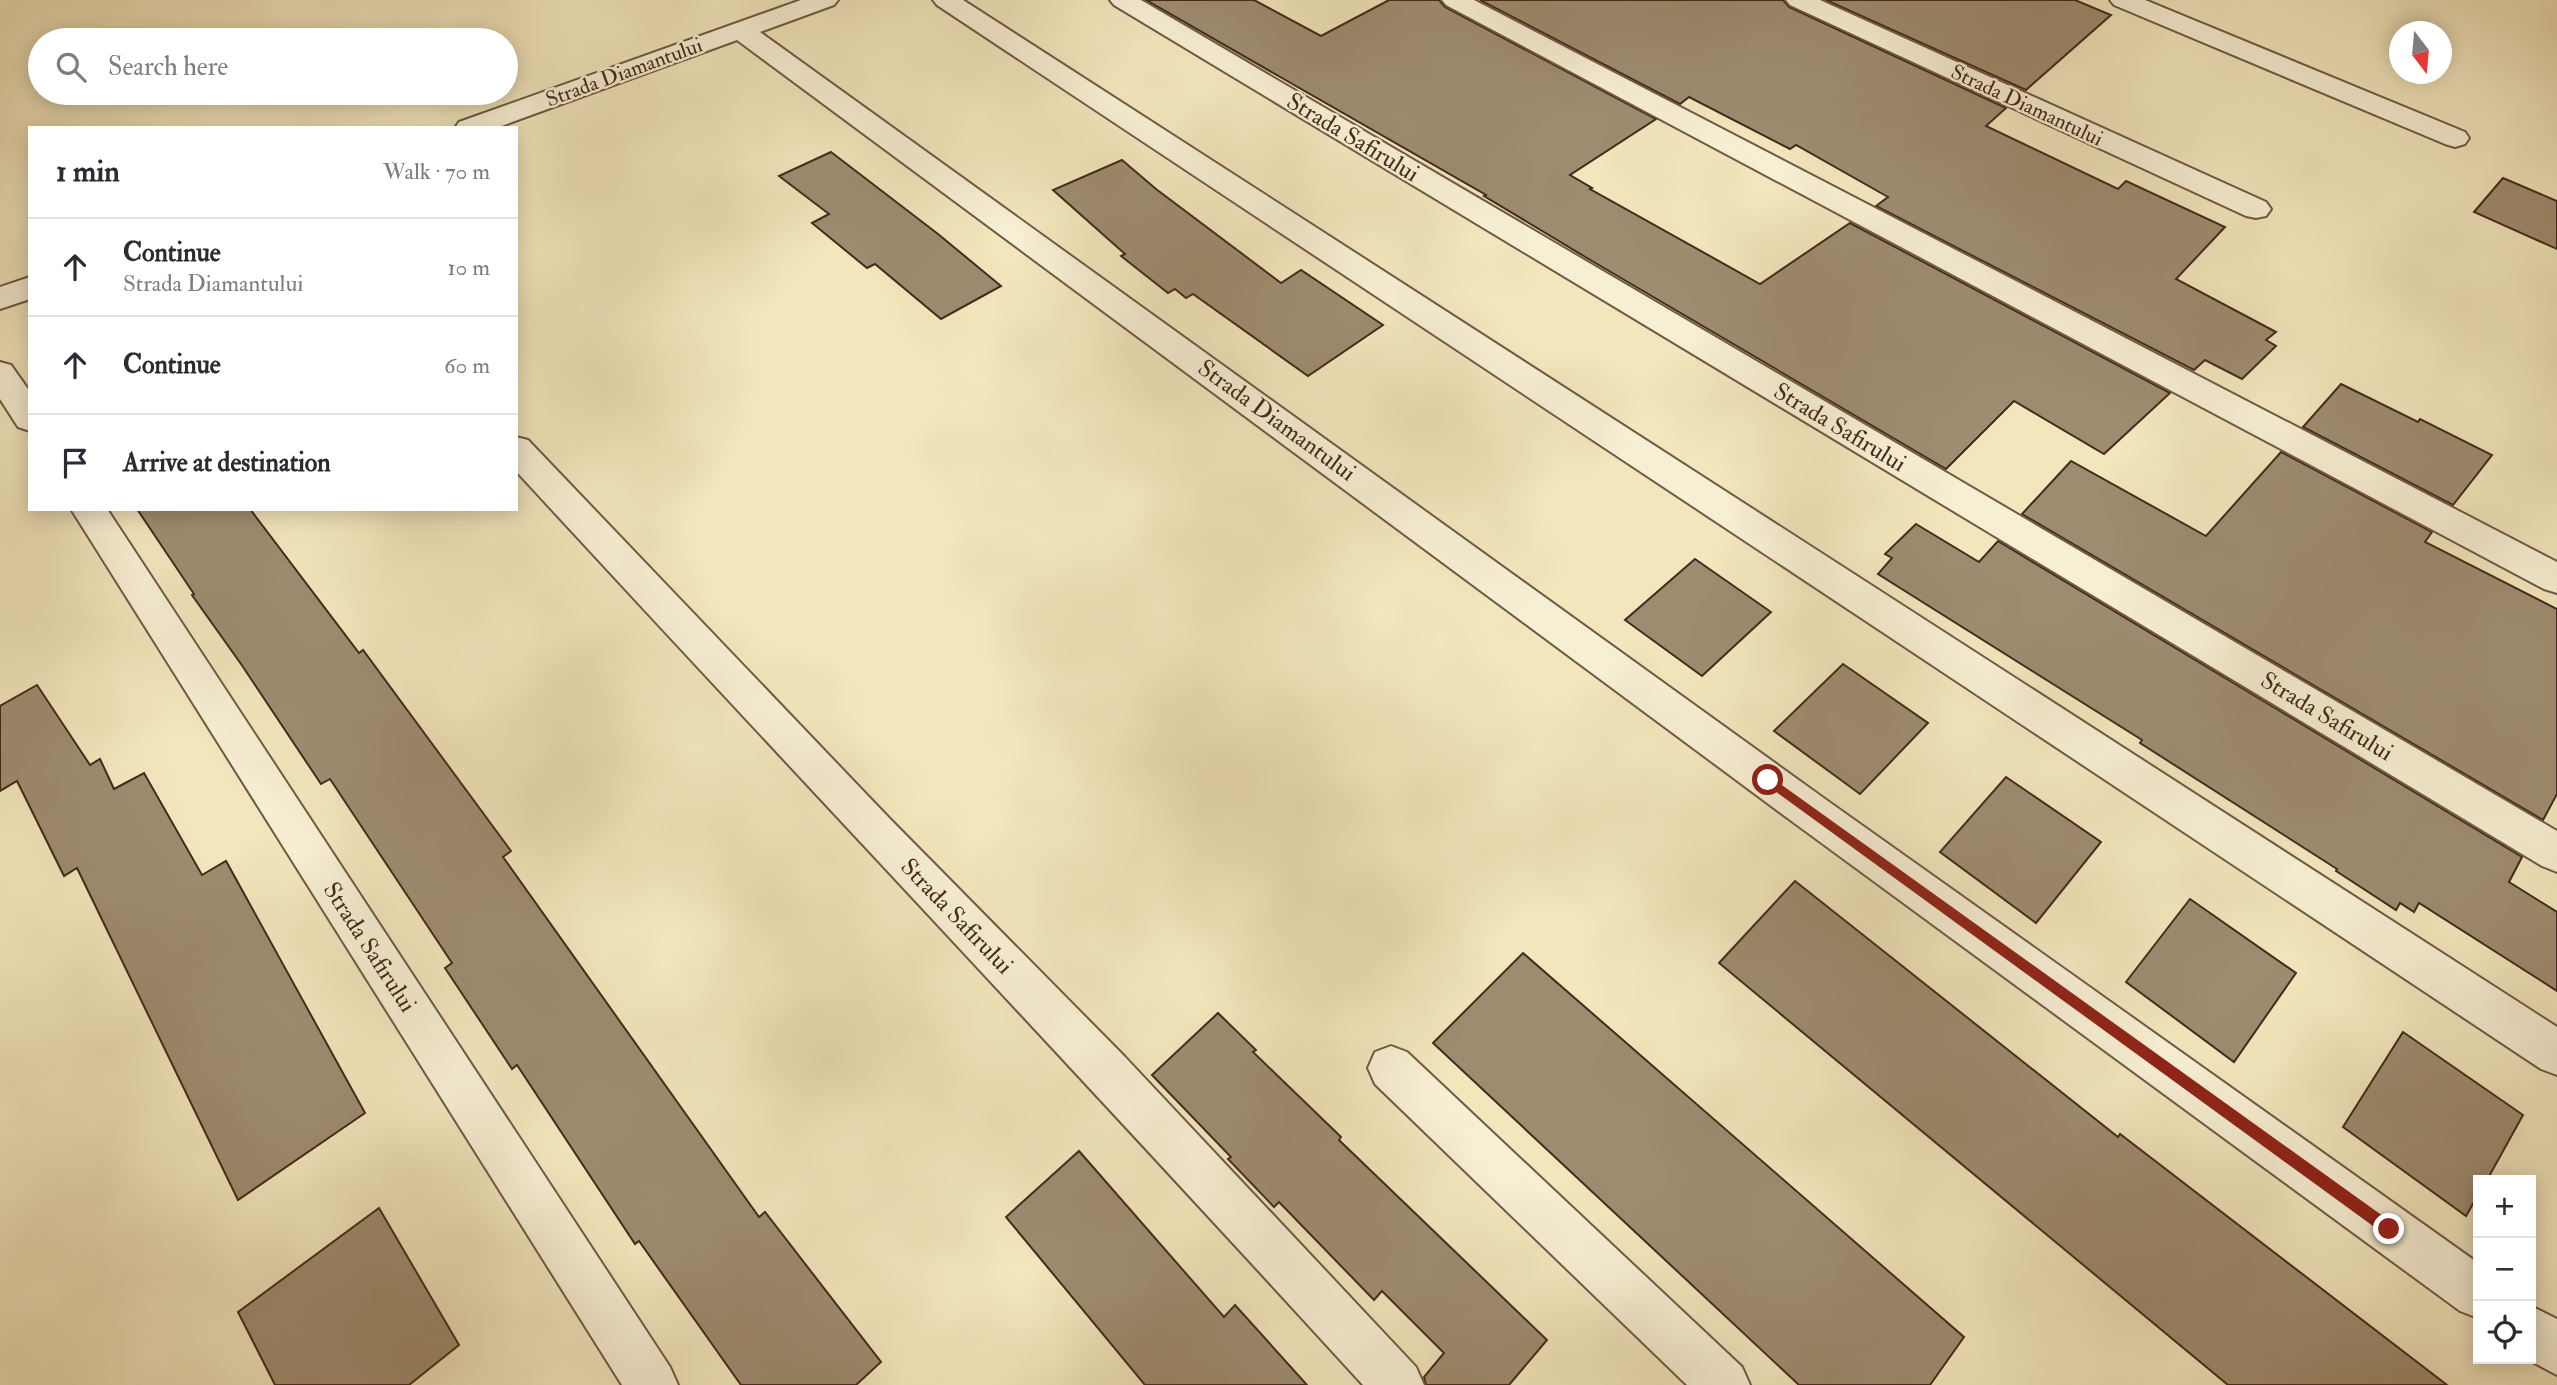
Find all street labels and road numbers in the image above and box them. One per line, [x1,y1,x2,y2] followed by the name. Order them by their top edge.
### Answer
[542,31,707,113] street label: Strada Diamantului
[1946,58,2108,153] street label: Strada Diamantului
[1281,86,1425,189] street label: Strada Safirului
[1191,353,1362,488] street label: Strada Diamantului
[1768,376,1912,479] street label: Strada Safirului
[2255,665,2399,768] street label: Strada Safirului
[894,852,1020,981] street label: Strada Safirului
[316,876,423,1018] street label: Strada Safirului

